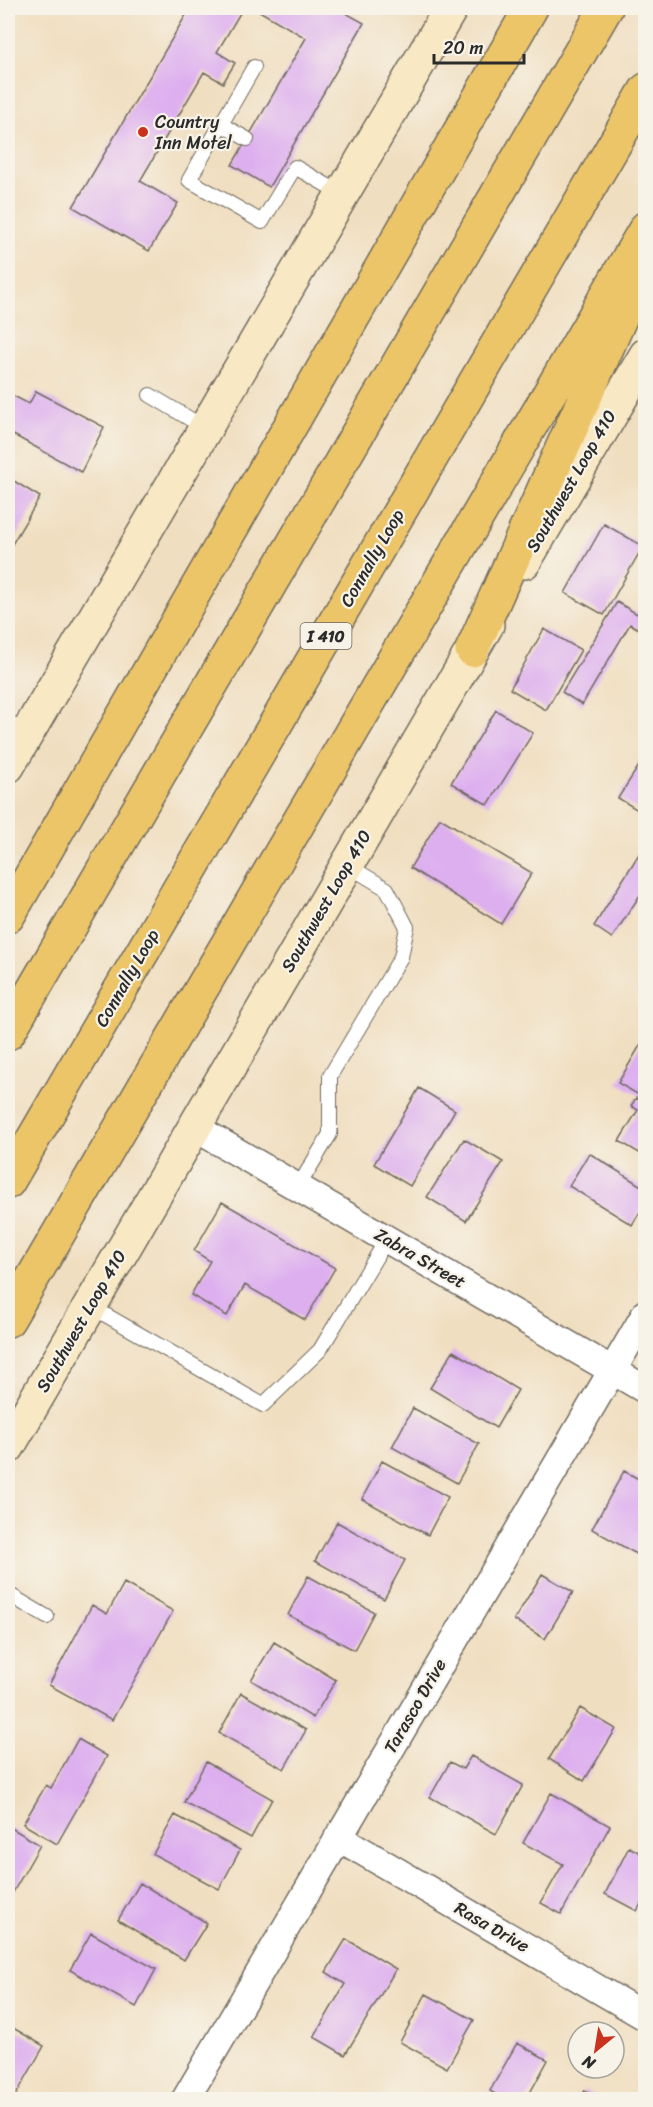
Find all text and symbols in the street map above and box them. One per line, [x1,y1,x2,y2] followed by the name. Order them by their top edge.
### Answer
[434,27,524,65] scale bar
[443,32,483,64] text: 20 m
[154,106,233,159] place label: Country Inn Motel
[136,125,150,139] marker: Country Inn Motel
[517,404,625,558] street label: Southwest Loop 410
[331,502,413,613] street label: Connally Loop
[300,623,352,649] road number: I 410
[272,824,380,978] street label: Southwest Loop 410
[86,922,168,1033] street label: Connally Loop
[368,1219,472,1297] street label: Zabra Street
[27,1244,135,1398] street label: Southwest Loop 410
[375,1652,455,1760] street label: Tarasco Drive
[448,1892,536,1962] street label: Rasa Drive
[566,2020,626,2080] north arrow
[576,2047,602,2078] text: N

